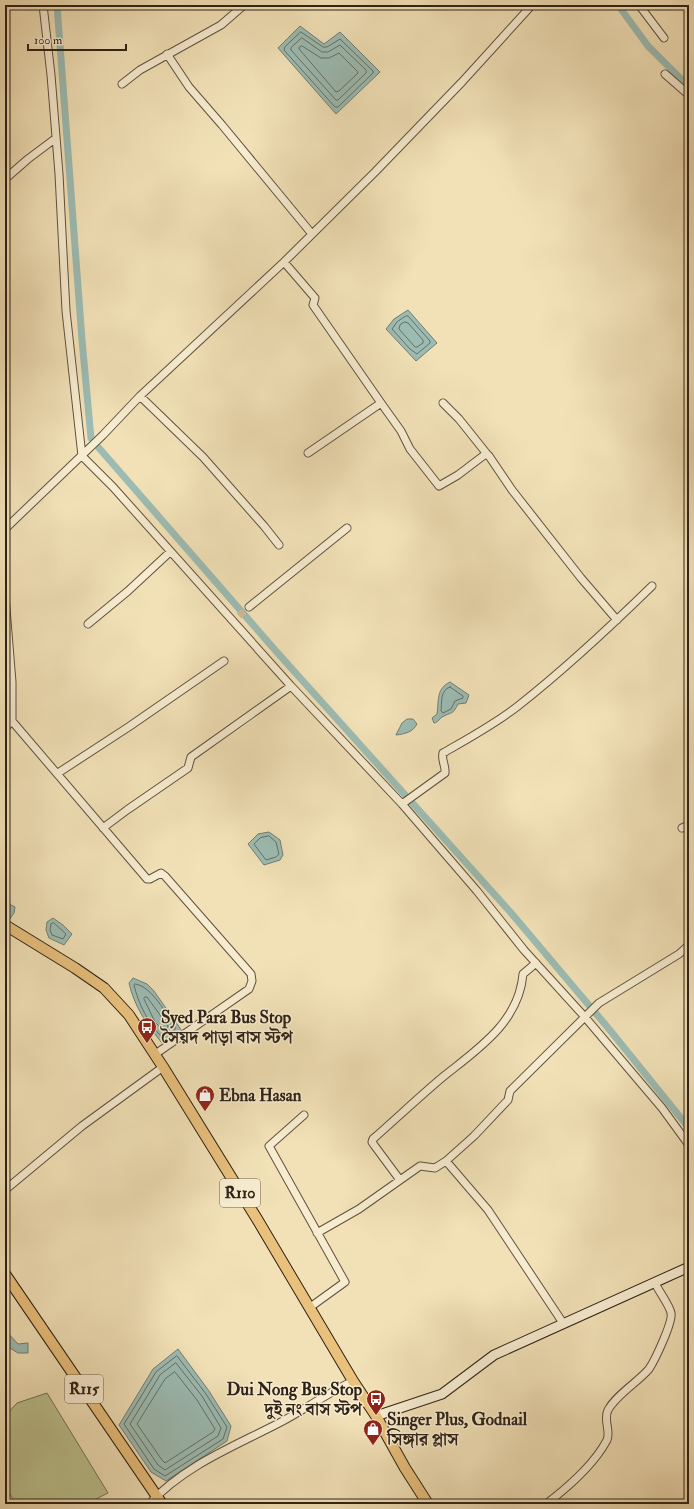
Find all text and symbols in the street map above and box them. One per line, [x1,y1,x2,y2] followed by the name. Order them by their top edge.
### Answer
[28,26,126,52] scale bar
[34,33,63,48] text: 100 m
[160,1007,294,1048] place label: Syed Para Bus Stop সৈয়দ পাড়া বাস স্টপ
[136,1016,158,1044] bus stop icon: Syed Para Bus Stop সৈয়দ পাড়া বাস স্টপ
[194,1084,216,1112] shop icon: Ebna Hasan
[219,1085,302,1106] place label: Ebna Hasan
[220,1179,260,1207] road number: R110
[65,1375,103,1403] road number: R115
[227,1379,363,1420] place label: Dui Nong Bus Stop দুই নং বাস স্টপ
[365,1388,387,1416] bus stop icon: Dui Nong Bus Stop দুই নং বাস স্টপ
[386,1409,528,1450] place label: Singer Plus, Godnail সিঙ্গার প্লাস
[362,1418,384,1446] shop icon: Singer Plus, Godnail সিঙ্গার প্লাস

